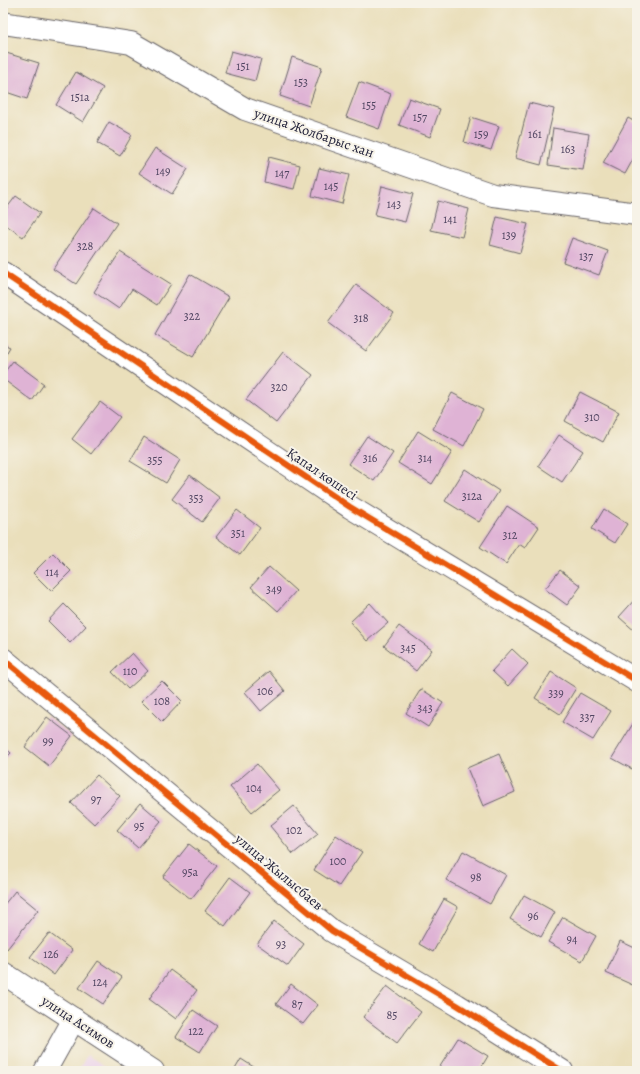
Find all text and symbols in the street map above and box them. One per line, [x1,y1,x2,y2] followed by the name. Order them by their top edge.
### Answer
[236,58,250,74] house number: 151
[294,74,308,90] house number: 153
[71,89,90,105] house number: 151а
[362,97,376,113] house number: 155
[251,103,376,162] street label: улица Жолбарыс хан
[413,109,428,125] house number: 157
[474,126,488,142] house number: 159
[528,126,542,142] house number: 161
[561,141,575,157] house number: 163
[155,163,171,179] house number: 149
[275,165,290,181] house number: 147
[324,178,338,194] house number: 145
[387,196,401,212] house number: 143
[443,211,457,227] house number: 141
[502,227,516,243] house number: 139
[77,238,93,254] house number: 328
[579,248,594,264] house number: 137
[184,308,200,324] house number: 322
[354,310,369,326] house number: 318
[270,379,288,395] house number: 320
[584,409,600,425] house number: 310
[283,443,361,505] street label: Қапал көшесі
[363,450,378,466] house number: 316
[418,450,433,466] house number: 314
[147,452,163,468] house number: 355
[462,488,483,504] house number: 312а
[188,490,204,506] house number: 353
[231,525,245,541] house number: 351
[503,527,518,543] house number: 312
[45,564,59,580] house number: 114
[266,581,282,597] house number: 349
[400,640,416,656] house number: 345
[123,663,137,679] house number: 110
[257,683,273,699] house number: 106
[548,685,564,701] house number: 339
[154,693,170,709] house number: 108
[417,700,433,716] house number: 343
[579,709,595,725] house number: 337
[43,733,53,749] house number: 99
[246,780,263,796] house number: 104
[91,791,102,807] house number: 97
[134,818,144,834] house number: 95
[286,822,302,838] house number: 102
[230,829,327,915] street label: улица Жылысбаев
[330,853,346,869] house number: 100
[182,864,199,880] house number: 95а
[470,869,482,885] house number: 98
[527,908,539,924] house number: 96
[567,931,578,947] house number: 94
[276,936,286,952] house number: 93
[43,946,59,962] house number: 126
[92,974,108,990] house number: 124
[37,991,119,1053] street label: улица Асимов
[292,996,303,1012] house number: 87
[387,1007,397,1023] house number: 85
[188,1023,204,1039] house number: 122

